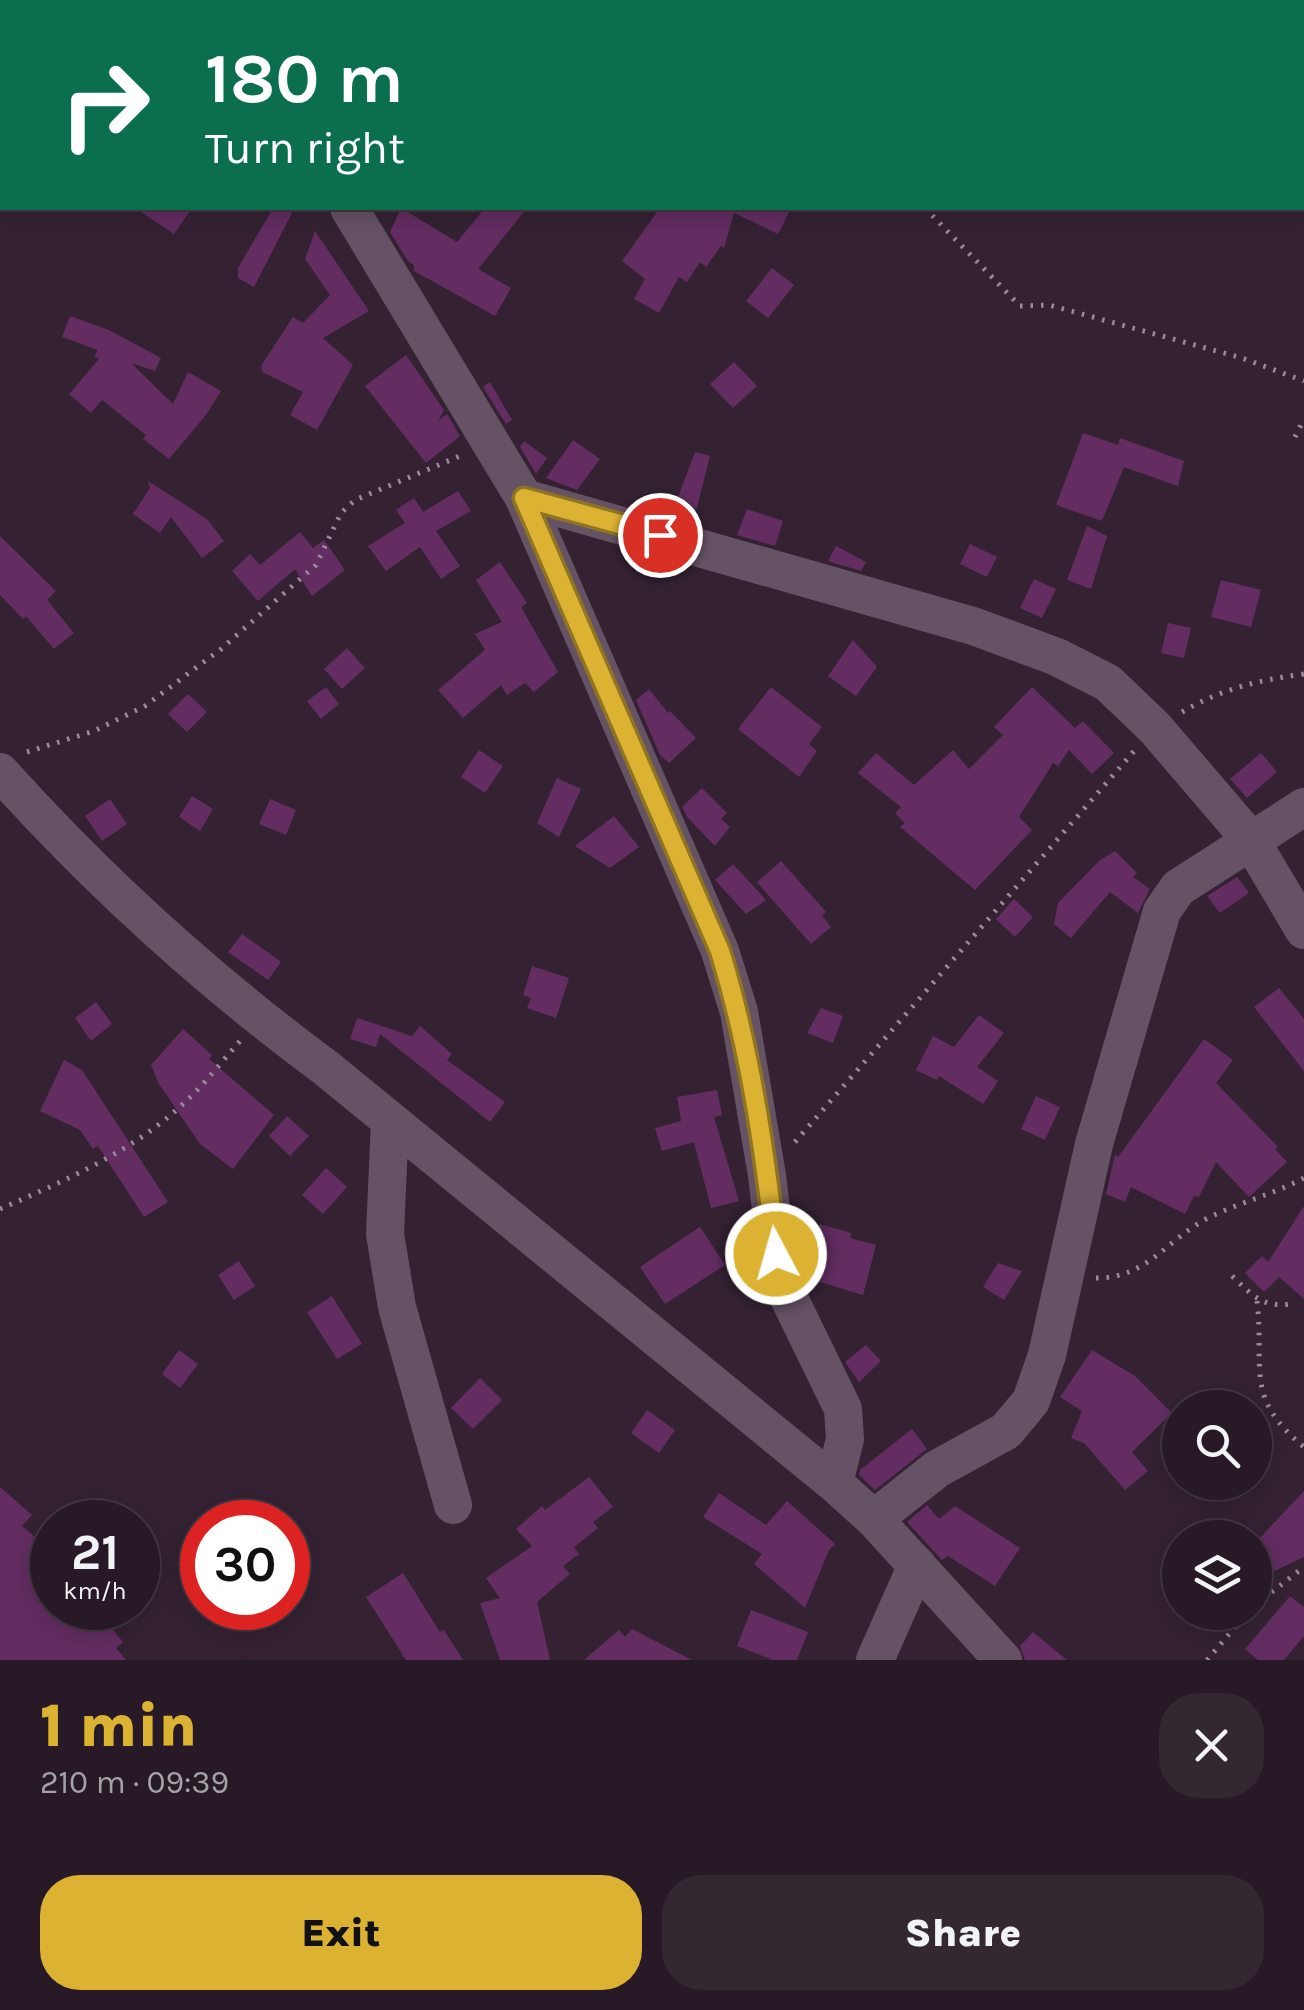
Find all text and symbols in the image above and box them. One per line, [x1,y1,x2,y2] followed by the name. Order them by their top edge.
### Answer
[205,38,404,120] text: 180 m
[40,40,170,170] icon: right
[205,122,405,174] text: Turn right
[618,493,703,578] pin
[633,508,688,563] icon: arrive
[724,1202,828,1306] position arrow
[1162,1390,1272,1630] map controls
[1162,1390,1272,1500] button: search
[180,1500,310,1630] speed limit sign: 30
[1162,1520,1272,1630] button: layers
[71,1523,119,1582] text: 21
[63,1576,127,1605] text: km/h
[40,1691,197,1761] text: 1 min
[1159,1693,1264,1798] button: close
[40,1764,229,1801] text: 210 m · 09:39
[40,1875,642,1990] button: Exit
[662,1875,1264,1990] button: Share

